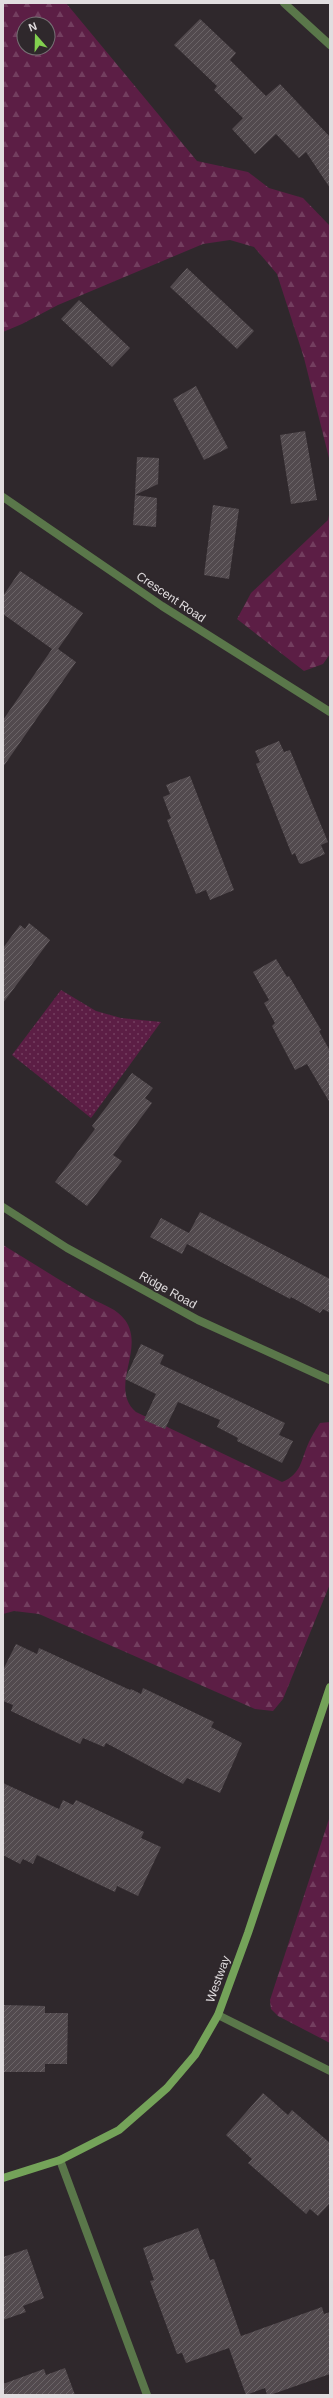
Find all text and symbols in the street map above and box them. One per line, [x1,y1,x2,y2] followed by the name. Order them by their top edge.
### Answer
[16,16,56,56] north arrow
[27,20,38,34] text: N
[134,569,208,625] street label: Crescent Road
[137,1269,199,1311] street label: Ridge Road
[203,1954,233,2004] street label: Westway

